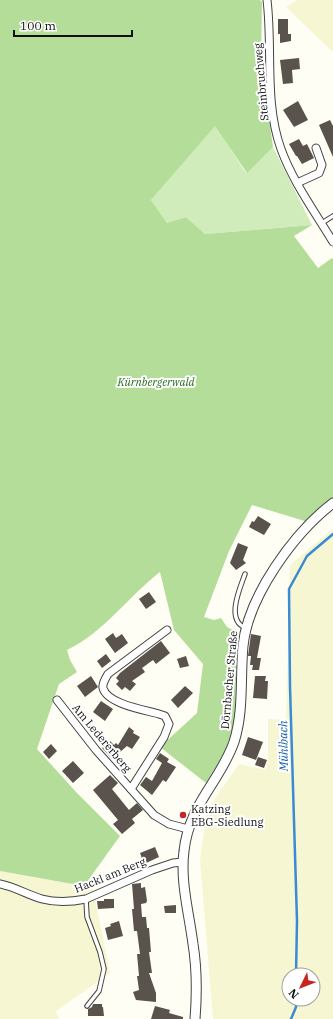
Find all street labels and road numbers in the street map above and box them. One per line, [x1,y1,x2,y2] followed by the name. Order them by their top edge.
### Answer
[251,43,271,121] street label: Steinbruchweg
[218,630,240,730] street label: Dörnbacher Straße
[69,701,135,775] street label: Am Ledererberg
[72,854,148,896] street label: Hackl am Berg

